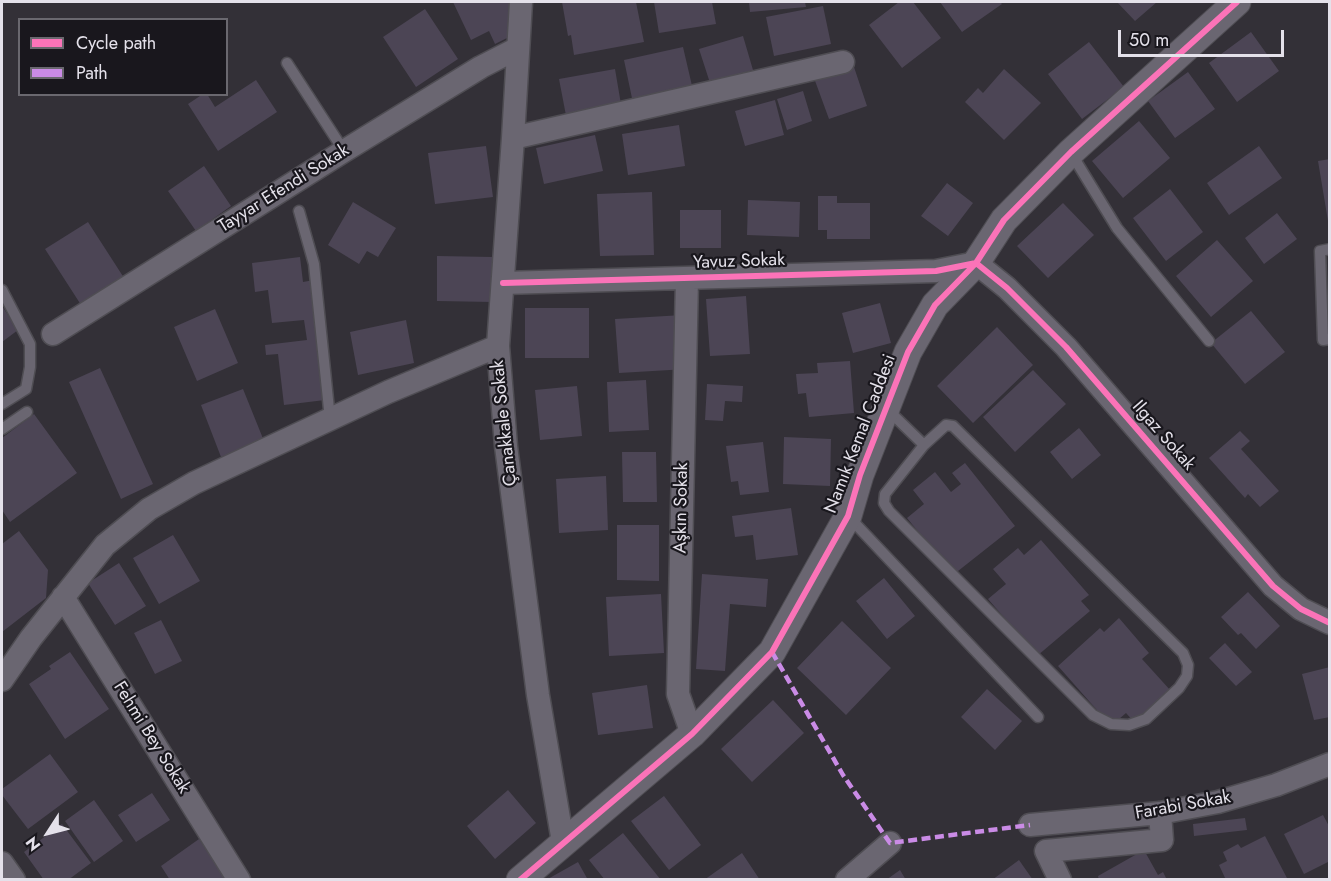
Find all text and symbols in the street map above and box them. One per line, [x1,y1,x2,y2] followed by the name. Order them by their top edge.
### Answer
[18,18,228,96] legend
[1121,18,1288,56] scale bar
[1129,27,1169,53] text: 50 m
[76,30,156,56] text: Cycle path
[76,60,108,86] text: Path
[215,140,353,238] street label: Tayyar Efendi Sokak
[693,250,785,274] street label: Yavuz Sokak
[821,351,901,517] street label: Namık Kemal Caddesi
[488,359,522,487] street label: Çanakkale Sokak
[1127,397,1199,475] street label: Ilgaz Sokak
[670,462,694,554] street label: Aşkın Sokak
[108,678,194,798] street label: Fehmi Bey Sokak
[1134,787,1232,825] street label: Farabi Sokak
[18,803,78,863] north arrow
[20,832,46,856] text: N

